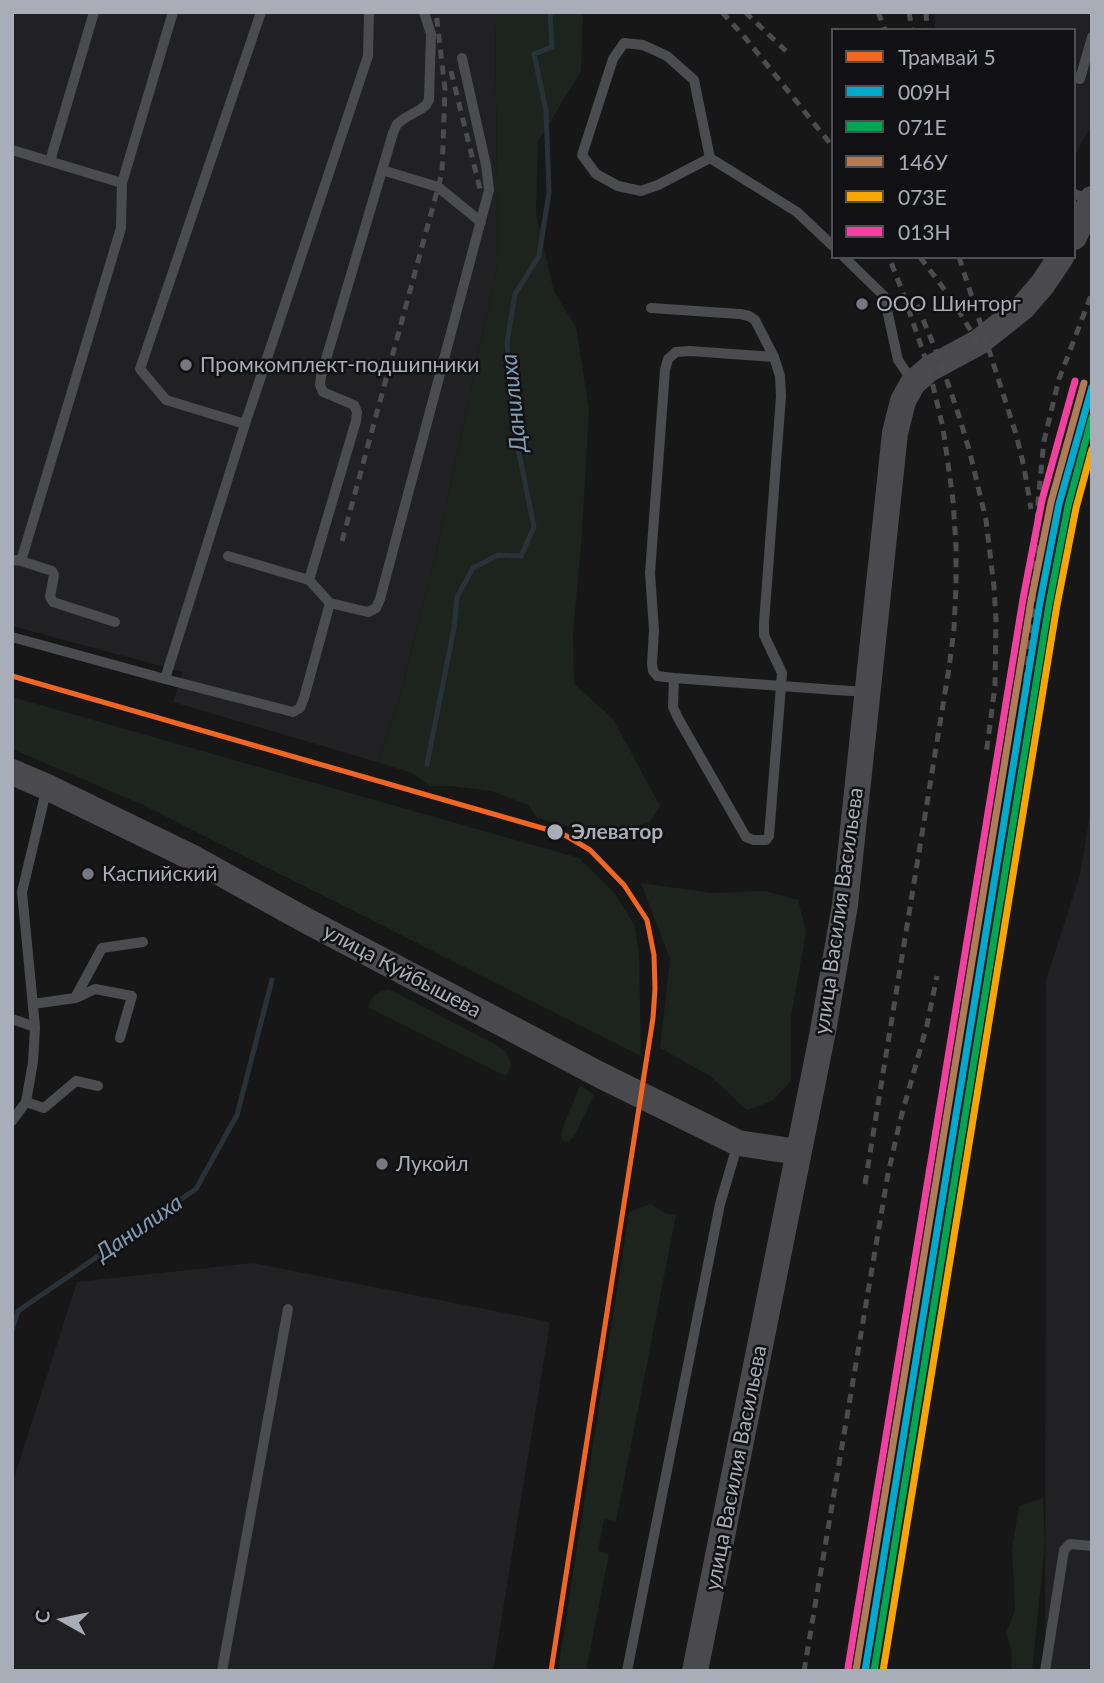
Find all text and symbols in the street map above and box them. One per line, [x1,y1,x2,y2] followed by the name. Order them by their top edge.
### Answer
[831,28,1076,259] legend
[898,44,996,69] text: Трамвай 5
[898,79,951,104] text: 009Н
[898,114,947,139] text: 071Е
[898,149,948,174] text: 146У
[898,184,947,209] text: 073Е
[898,219,951,244] text: 013Н
[876,291,1021,317] place label: ООО Шинторг
[854,296,870,312] marker: ООО Шинторг
[200,352,479,378] place label: Промкомплект-подшипники
[495,352,533,454] water label: Данилиха
[178,357,194,373] marker: Промкомплект-подшипники
[809,786,869,1036] street label: улица Василия Васильева
[571,819,663,845] place label: Элеватор
[545,822,565,842] marker: Элеватор
[102,861,217,887] place label: Каспийский
[80,866,96,882] marker: Каспийский
[319,919,485,1023] street label: улица Куйбышева
[396,1151,469,1177] place label: Лукойл
[374,1156,390,1172] marker: Лукойл
[90,1189,188,1267] water label: Данилиха
[700,1343,772,1593] street label: улица Василия Васильева
[28,1585,98,1655] north arrow
[29,1609,54,1625] text: С

